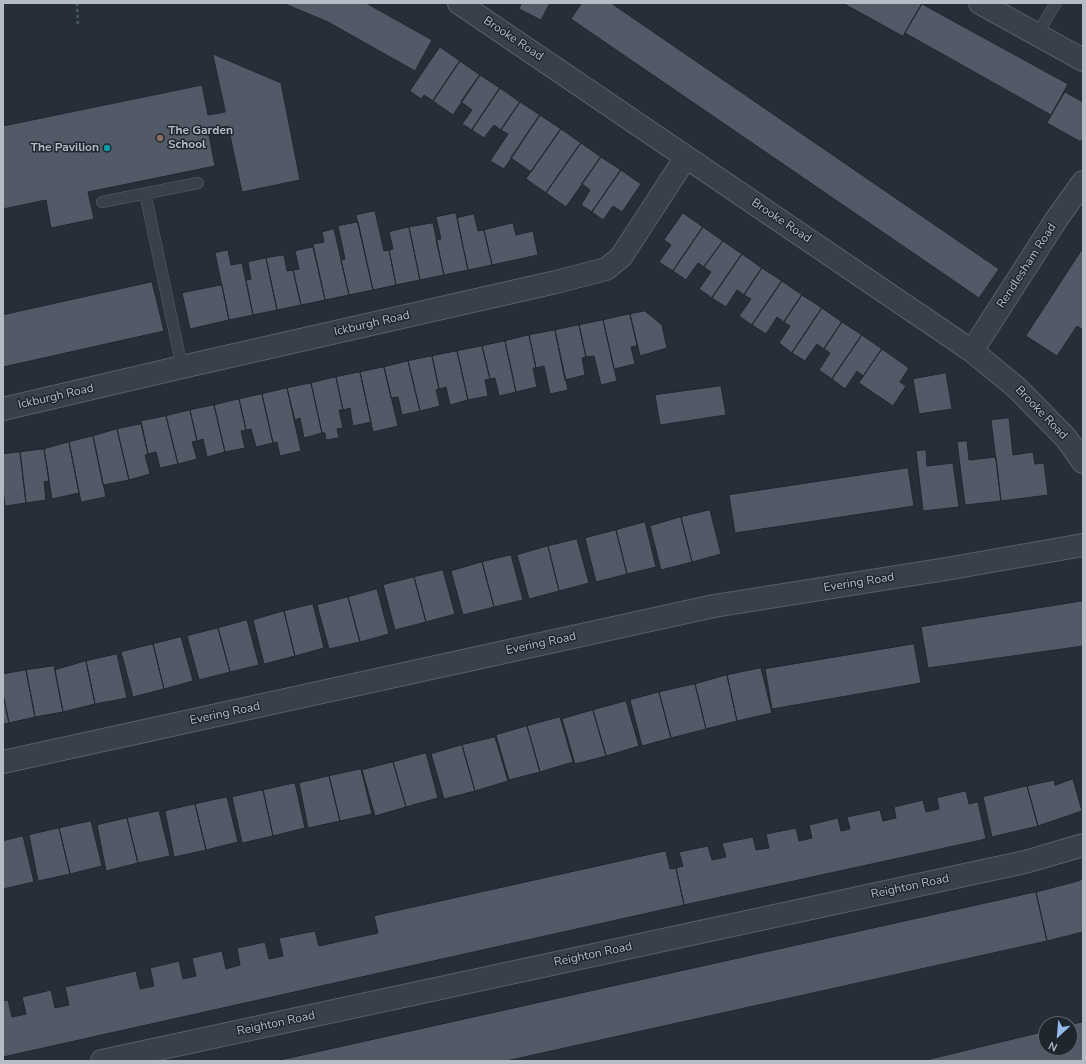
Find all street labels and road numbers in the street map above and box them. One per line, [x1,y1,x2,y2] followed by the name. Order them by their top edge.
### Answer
[480,14,546,64] street label: Brooke Road
[748,196,814,246] street label: Brooke Road
[994,221,1060,311] street label: Rendlesham Road
[333,308,411,340] street label: Ickburgh Road
[17,381,95,413] street label: Ickburgh Road
[1012,383,1070,443] street label: Brooke Road
[823,570,895,596] street label: Evering Road
[505,630,577,658] street label: Evering Road
[189,700,261,728] street label: Evering Road
[870,872,950,902] street label: Reighton Road
[553,940,633,970] street label: Reighton Road
[236,1009,316,1039] street label: Reighton Road

